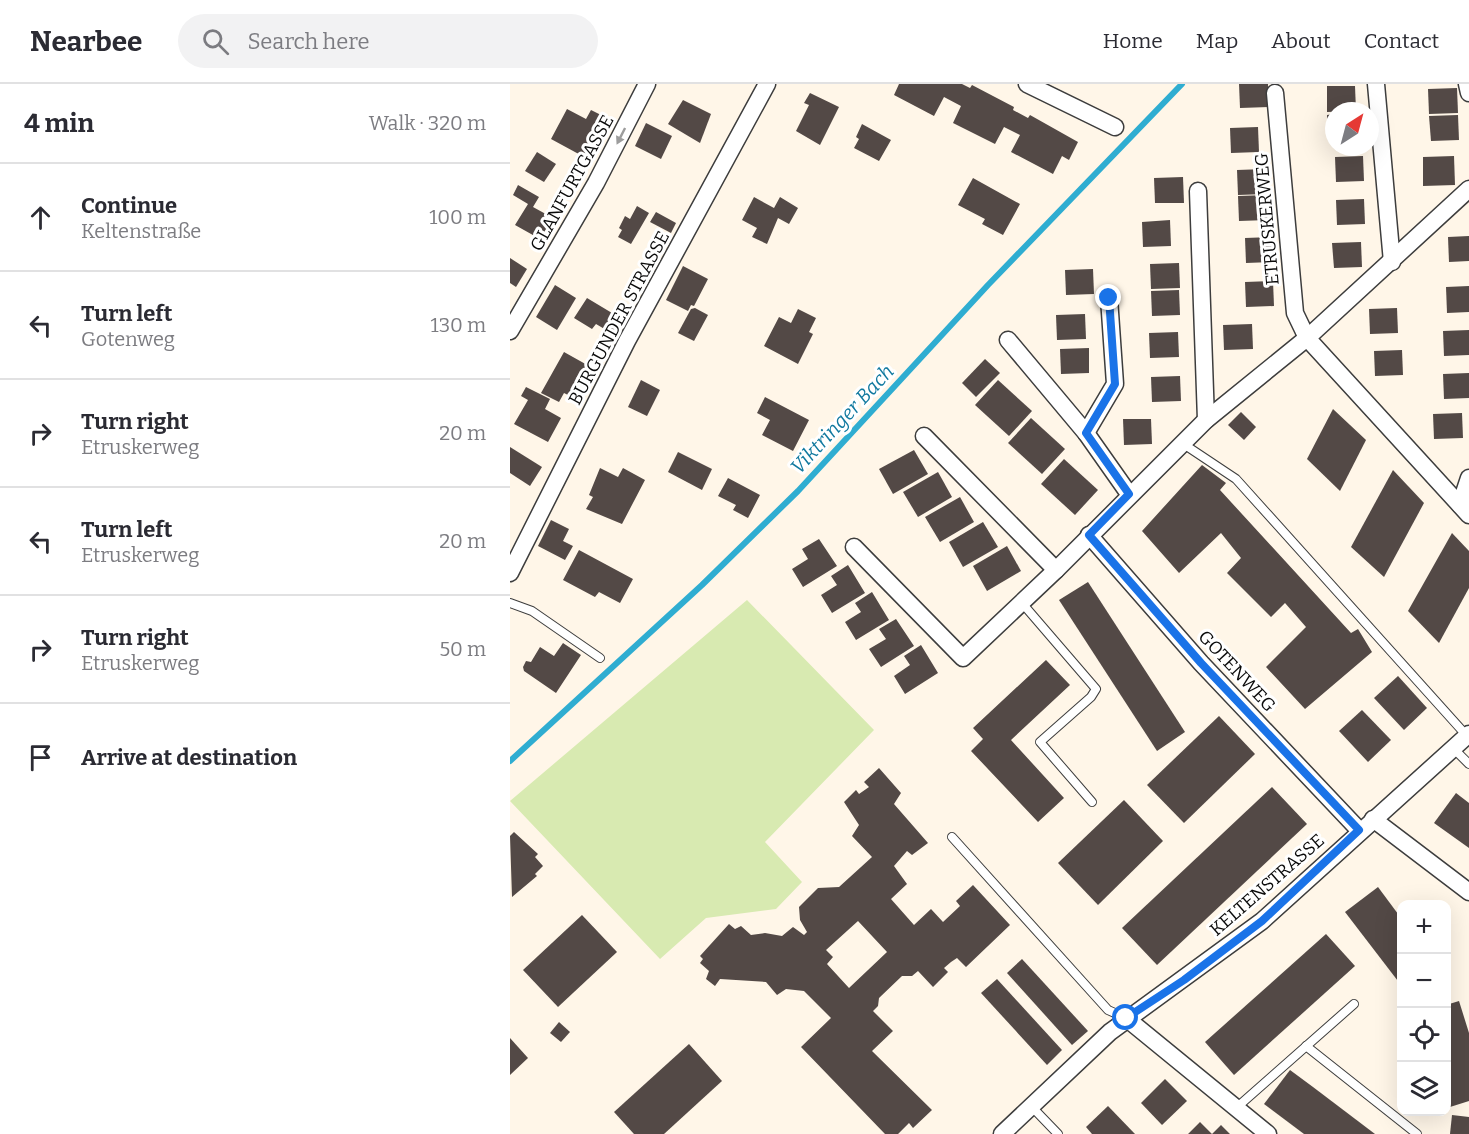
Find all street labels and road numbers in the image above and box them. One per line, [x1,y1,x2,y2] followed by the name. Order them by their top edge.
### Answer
[525,111,619,255] street label: GLANFURTGASSE
[1250,152,1284,286] street label: ETRUSKERWEG
[564,227,674,409] street label: BURGUNDER STRASSE
[1194,626,1280,716] street label: GOTENWEG
[1205,829,1329,941] street label: KELTENSTRASSE

